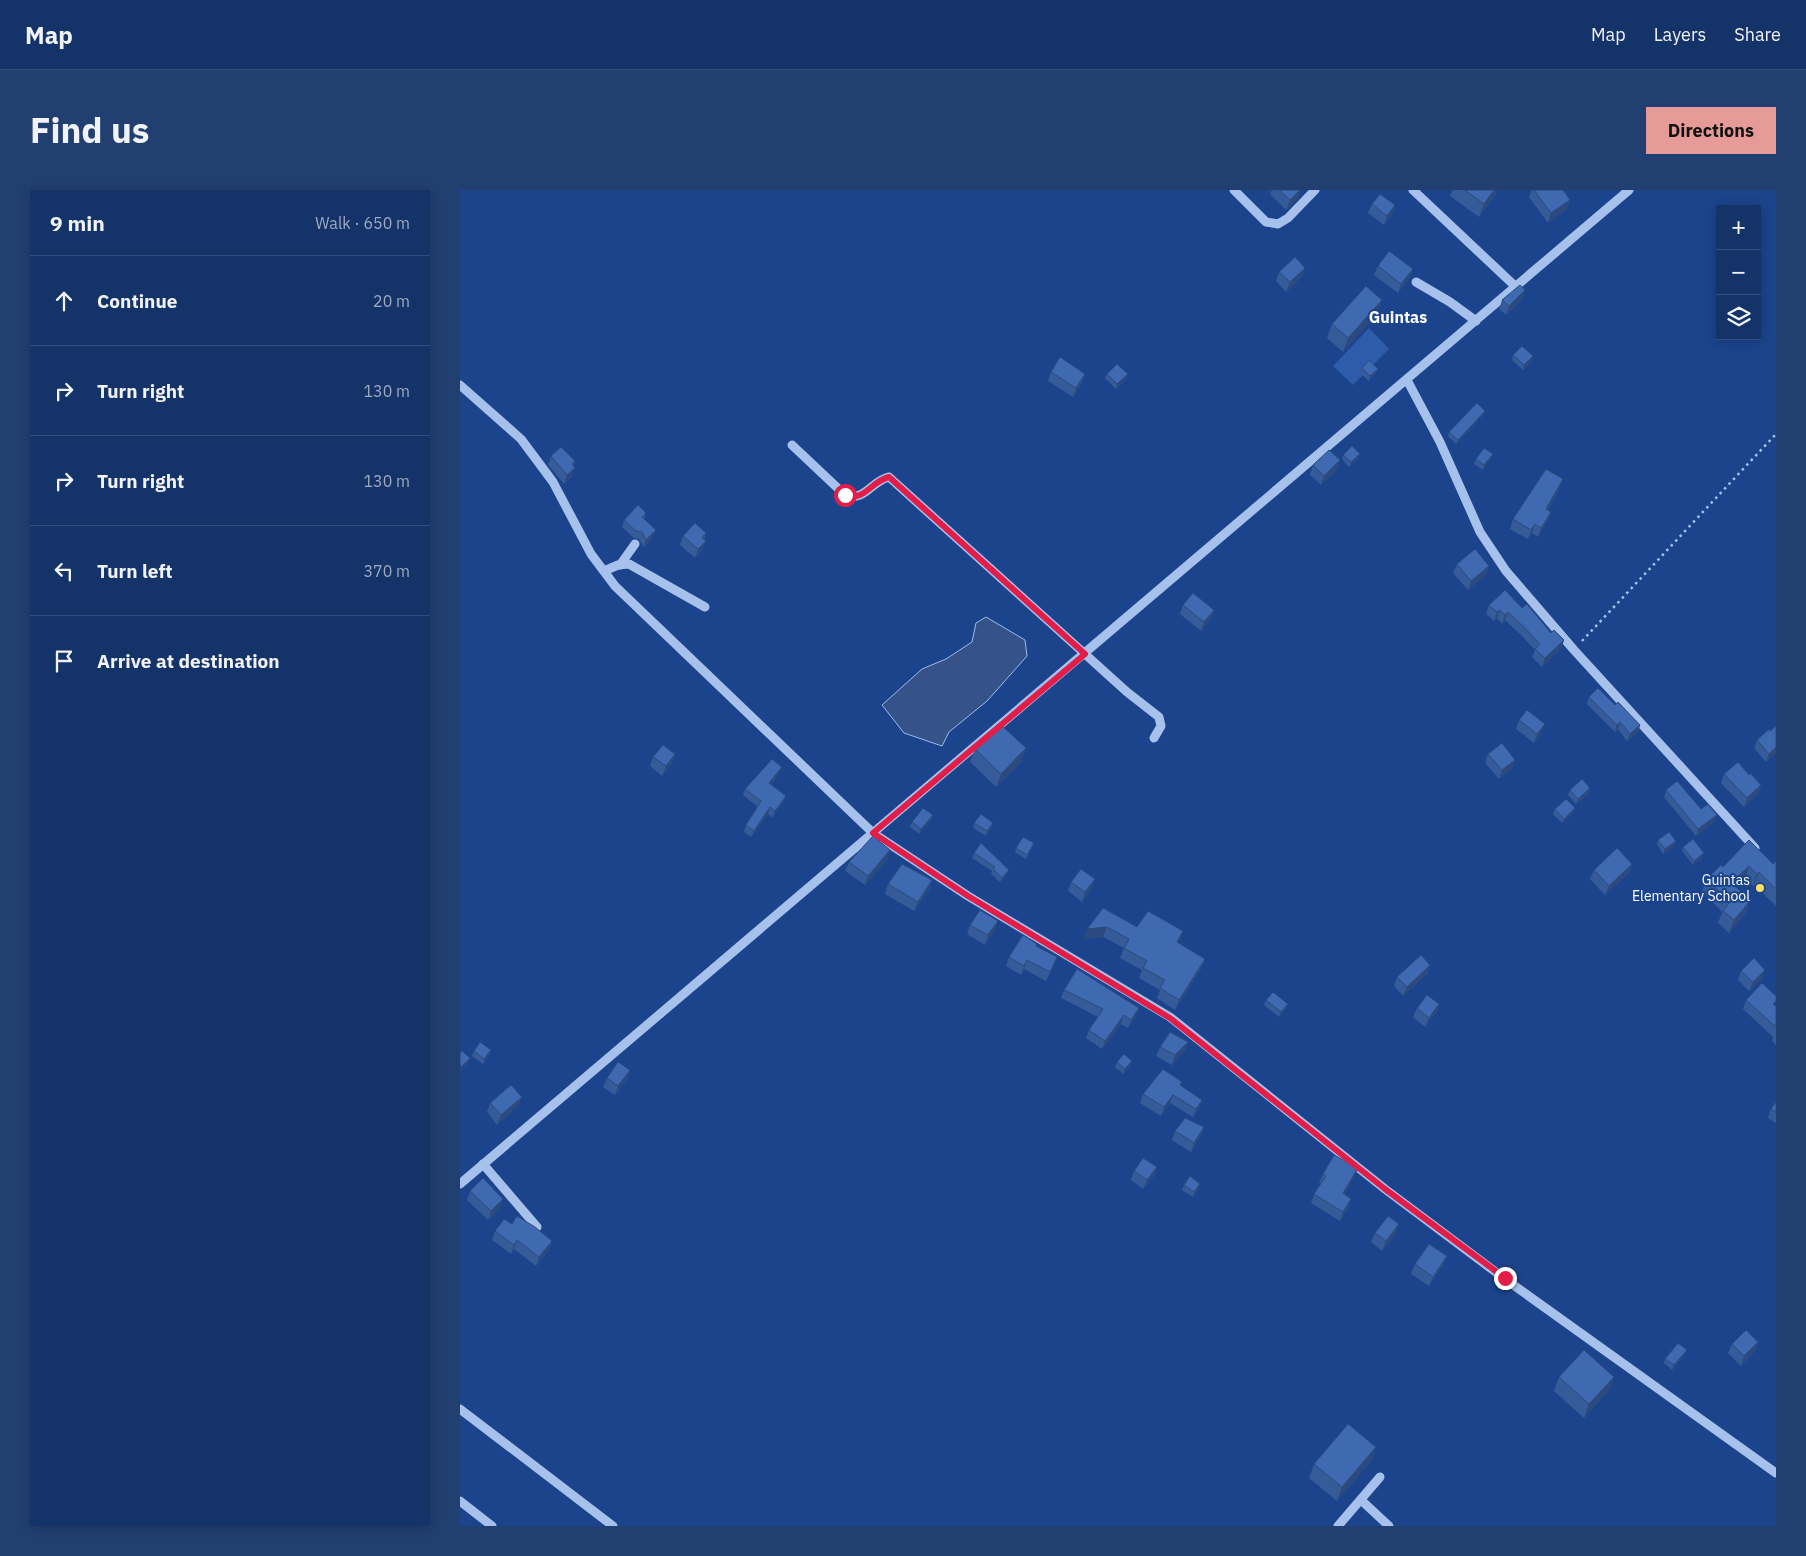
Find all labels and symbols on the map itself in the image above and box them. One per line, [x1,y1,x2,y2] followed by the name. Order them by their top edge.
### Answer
[1369,307,1427,327] district label: Guintas
[834,484,857,507] route start
[1632,871,1750,905] place label: Guintas Elementary School
[1754,882,1766,894] marker: Guintas Elementary School
[1494,1267,1517,1290] route end

